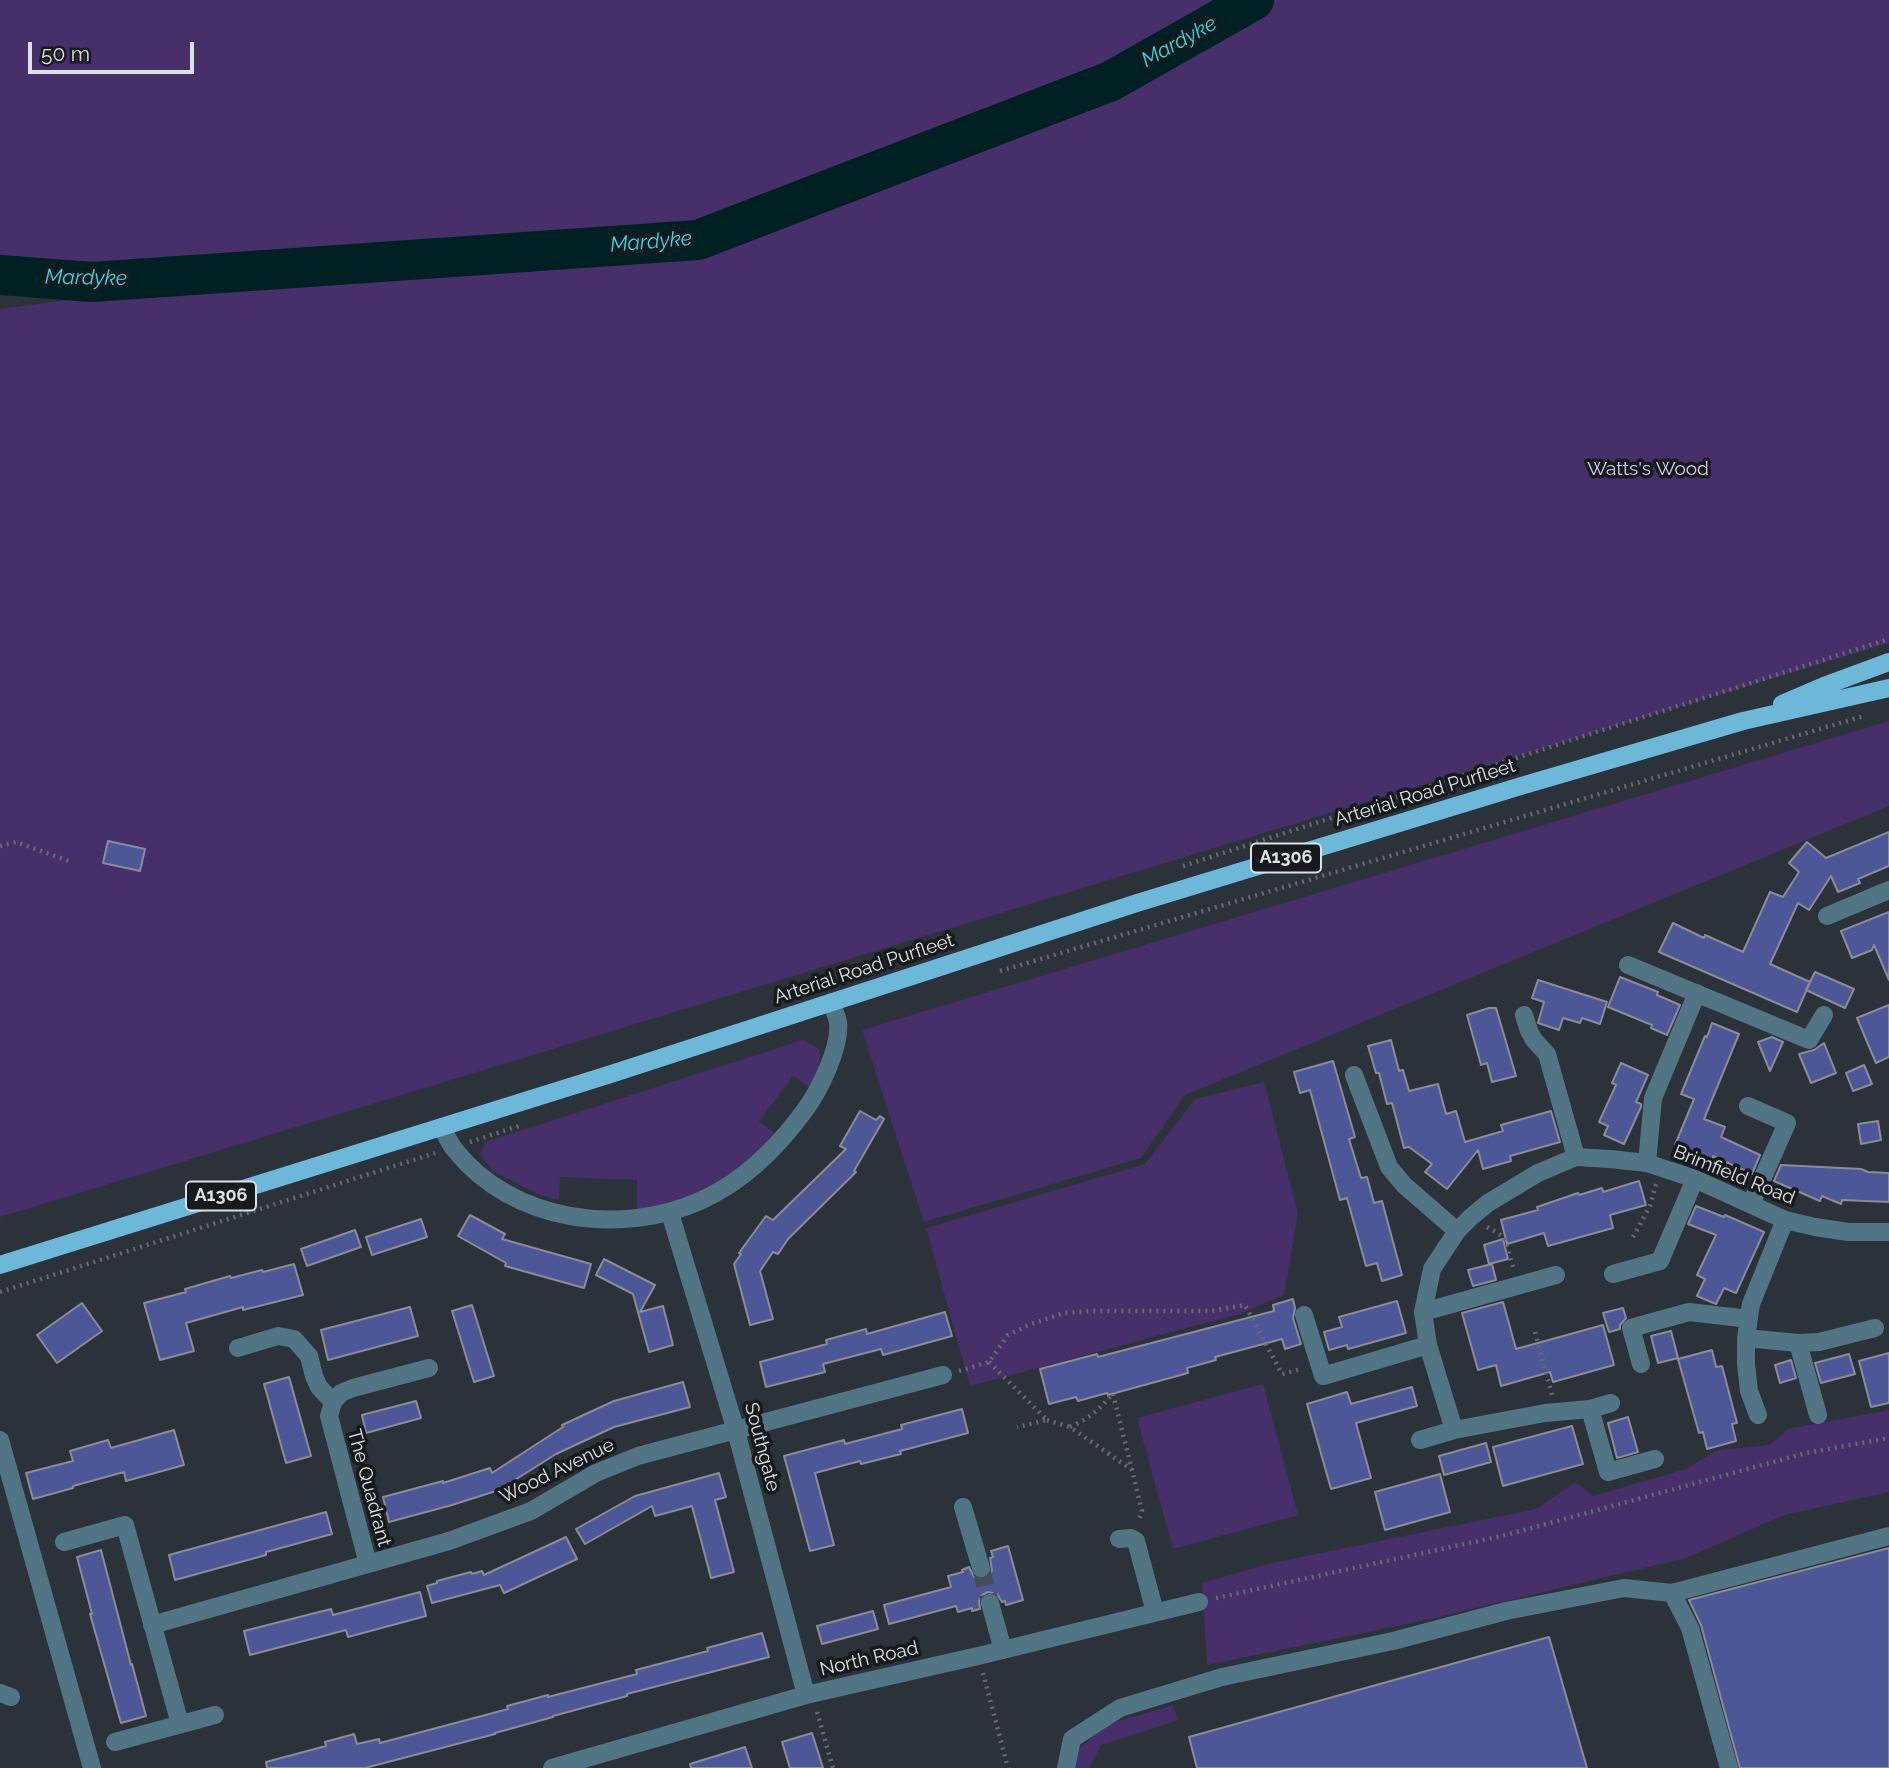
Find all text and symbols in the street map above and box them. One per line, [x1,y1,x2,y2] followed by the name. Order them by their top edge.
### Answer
[1137,11,1221,73] water label: Mardyke
[32,28,198,72] scale bar
[41,41,90,66] text: 50 m
[609,226,693,258] water label: Mardyke
[45,265,127,291] water label: Mardyke
[1587,458,1709,480] park label: Watts's Wood
[1332,755,1518,831] street label: Arterial Road Purfleet
[1251,844,1321,872] road number: A1306
[771,929,957,1009] street label: Arterial Road Purfleet
[1670,1140,1798,1210] street label: Brimfield Road
[186,1182,256,1210] road number: A1306
[739,1400,785,1494] street label: Southgate
[342,1427,396,1549] street label: The Quadrant
[496,1433,618,1509] street label: Wood Avenue
[818,1637,920,1681] street label: North Road

